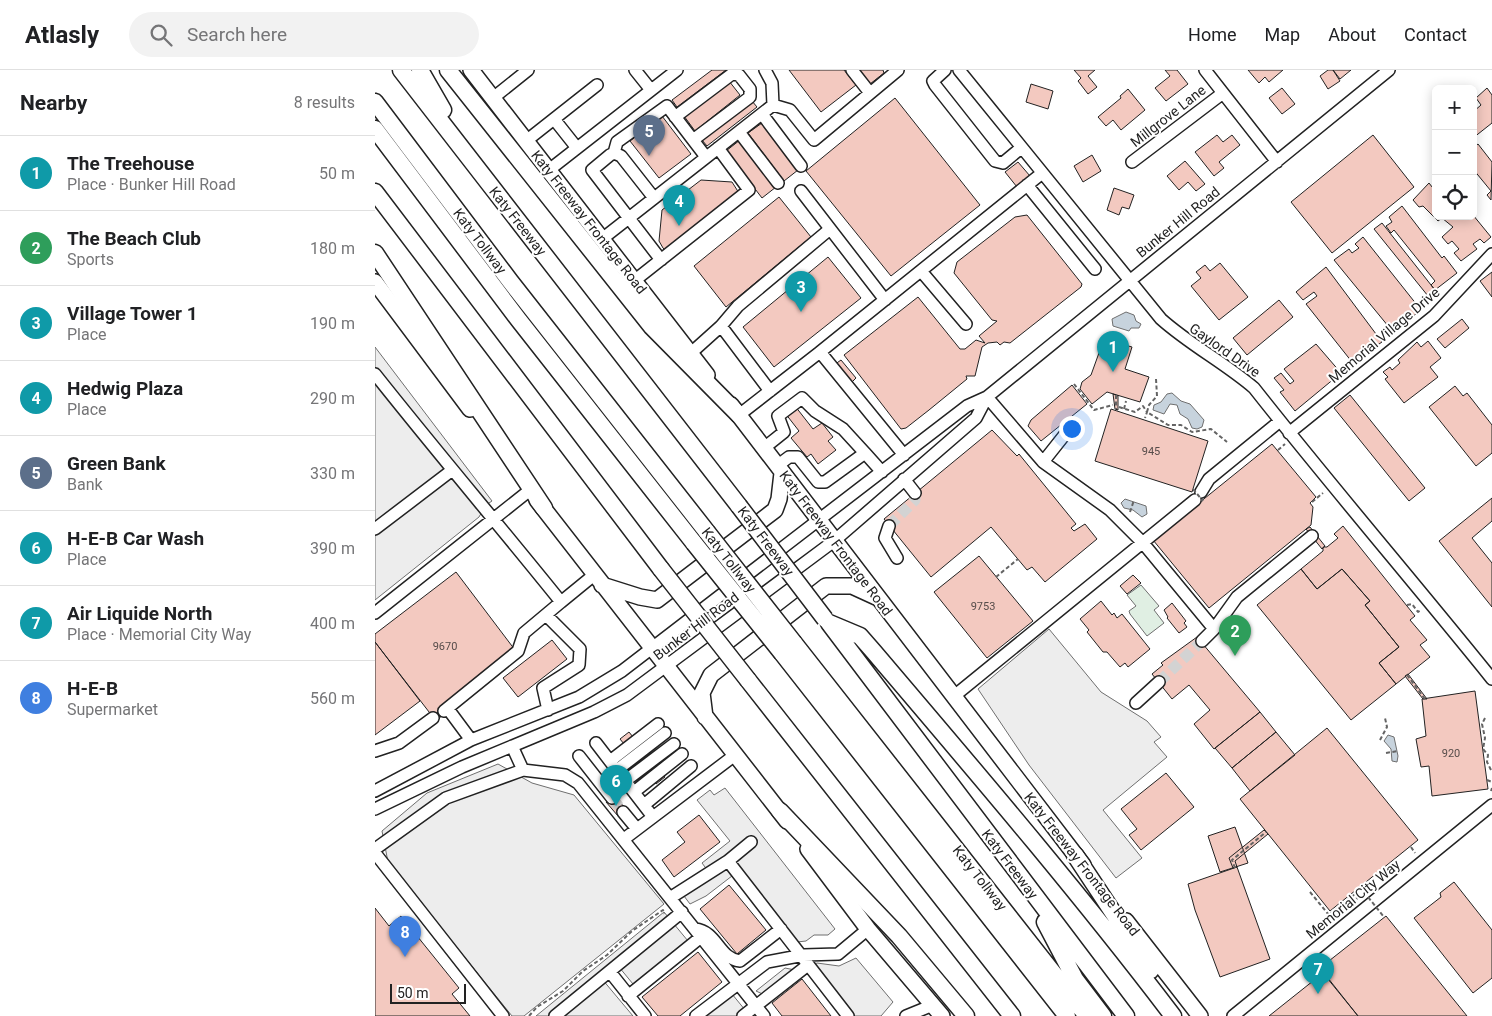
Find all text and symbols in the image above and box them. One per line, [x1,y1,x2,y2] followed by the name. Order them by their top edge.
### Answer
[129,12,479,57] search box
[25,21,99,49] text: Atlasly
[147,21,175,49] icon: search
[187,23,287,46] text: Search here
[1188,24,1237,45] text: Home
[1265,24,1300,45] text: Map
[1328,24,1376,45] text: About
[1404,24,1467,45] text: Contact
[1127,82,1209,150] street label: Millgrove Lane
[1432,85,1477,220] map controls
[1432,85,1477,130] button: +
[20,91,87,115] text: Nearby
[294,93,355,112] text: 8 results
[633,115,665,156] pin: 5
[1432,130,1477,175] button: −
[528,147,650,297] street label: Katy Freeway Frontage Road
[67,152,194,175] text: The Treehouse
[31,164,41,183] text: 1
[319,164,355,183] text: 50 m
[67,175,236,194] text: Place · Bunker Hill Road
[1432,175,1477,220] button: locate
[486,183,550,259] street label: Katy Freeway
[1133,184,1223,260] street label: Bunker Hill Road
[663,185,695,226] pin: 4
[450,205,510,277] street label: Katy Tollway
[67,227,201,250] text: The Beach Club
[31,239,41,258] text: 2
[310,239,355,258] text: 180 m
[67,250,114,269] text: Sports
[785,271,817,312] pin: 3
[1325,284,1443,386] street label: Memorial Village Drive
[67,302,198,325] text: Village Tower 1
[31,314,41,333] text: 3
[310,314,355,333] text: 190 m
[1187,320,1263,380] street label: Gaylord Drive
[67,325,107,344] text: Place
[1097,331,1129,372] pin: 1
[67,377,183,400] text: Hedwig Plaza
[31,389,41,408] text: 4
[310,389,355,408] text: 290 m
[67,400,107,419] text: Place
[1059,416,1085,442] your location
[1142,445,1160,458] house number: 945
[67,452,166,475] text: Green Bank
[31,464,41,483] text: 5
[310,464,355,483] text: 330 m
[776,467,896,619] street label: Katy Freeway Frontage Road
[67,475,103,494] text: Bank
[735,503,798,579] street label: Katy Freeway
[699,524,760,596] street label: Katy Tollway
[67,527,204,550] text: H-E-B Car Wash
[31,539,41,558] text: 6
[310,539,355,558] text: 390 m
[67,550,107,569] text: Place
[650,589,742,663] street label: Bunker Hill Road
[971,600,995,613] house number: 9753
[67,602,212,625] text: Air Liquide North
[31,614,41,633] text: 7
[310,614,355,633] text: 400 m
[1219,615,1251,656] pin: 2
[67,625,251,644] text: Place · Memorial City Way
[433,640,457,653] house number: 9670
[67,677,118,700] text: H-E-B
[31,689,41,708] text: 8
[310,689,355,708] text: 560 m
[67,700,158,719] text: Supermarket
[1442,747,1460,760] house number: 920
[600,765,632,806] pin: 6
[1021,789,1143,939] street label: Katy Freeway Frontage Road
[979,826,1042,902] street label: Katy Freeway
[950,842,1011,914] street label: Katy Tollway
[1303,856,1403,942] street label: Memorial City Way
[389,916,421,957] pin: 8
[1302,953,1334,994] pin: 7
[390,981,466,1004] scale bar
[397,985,429,1001] text: 50 m

